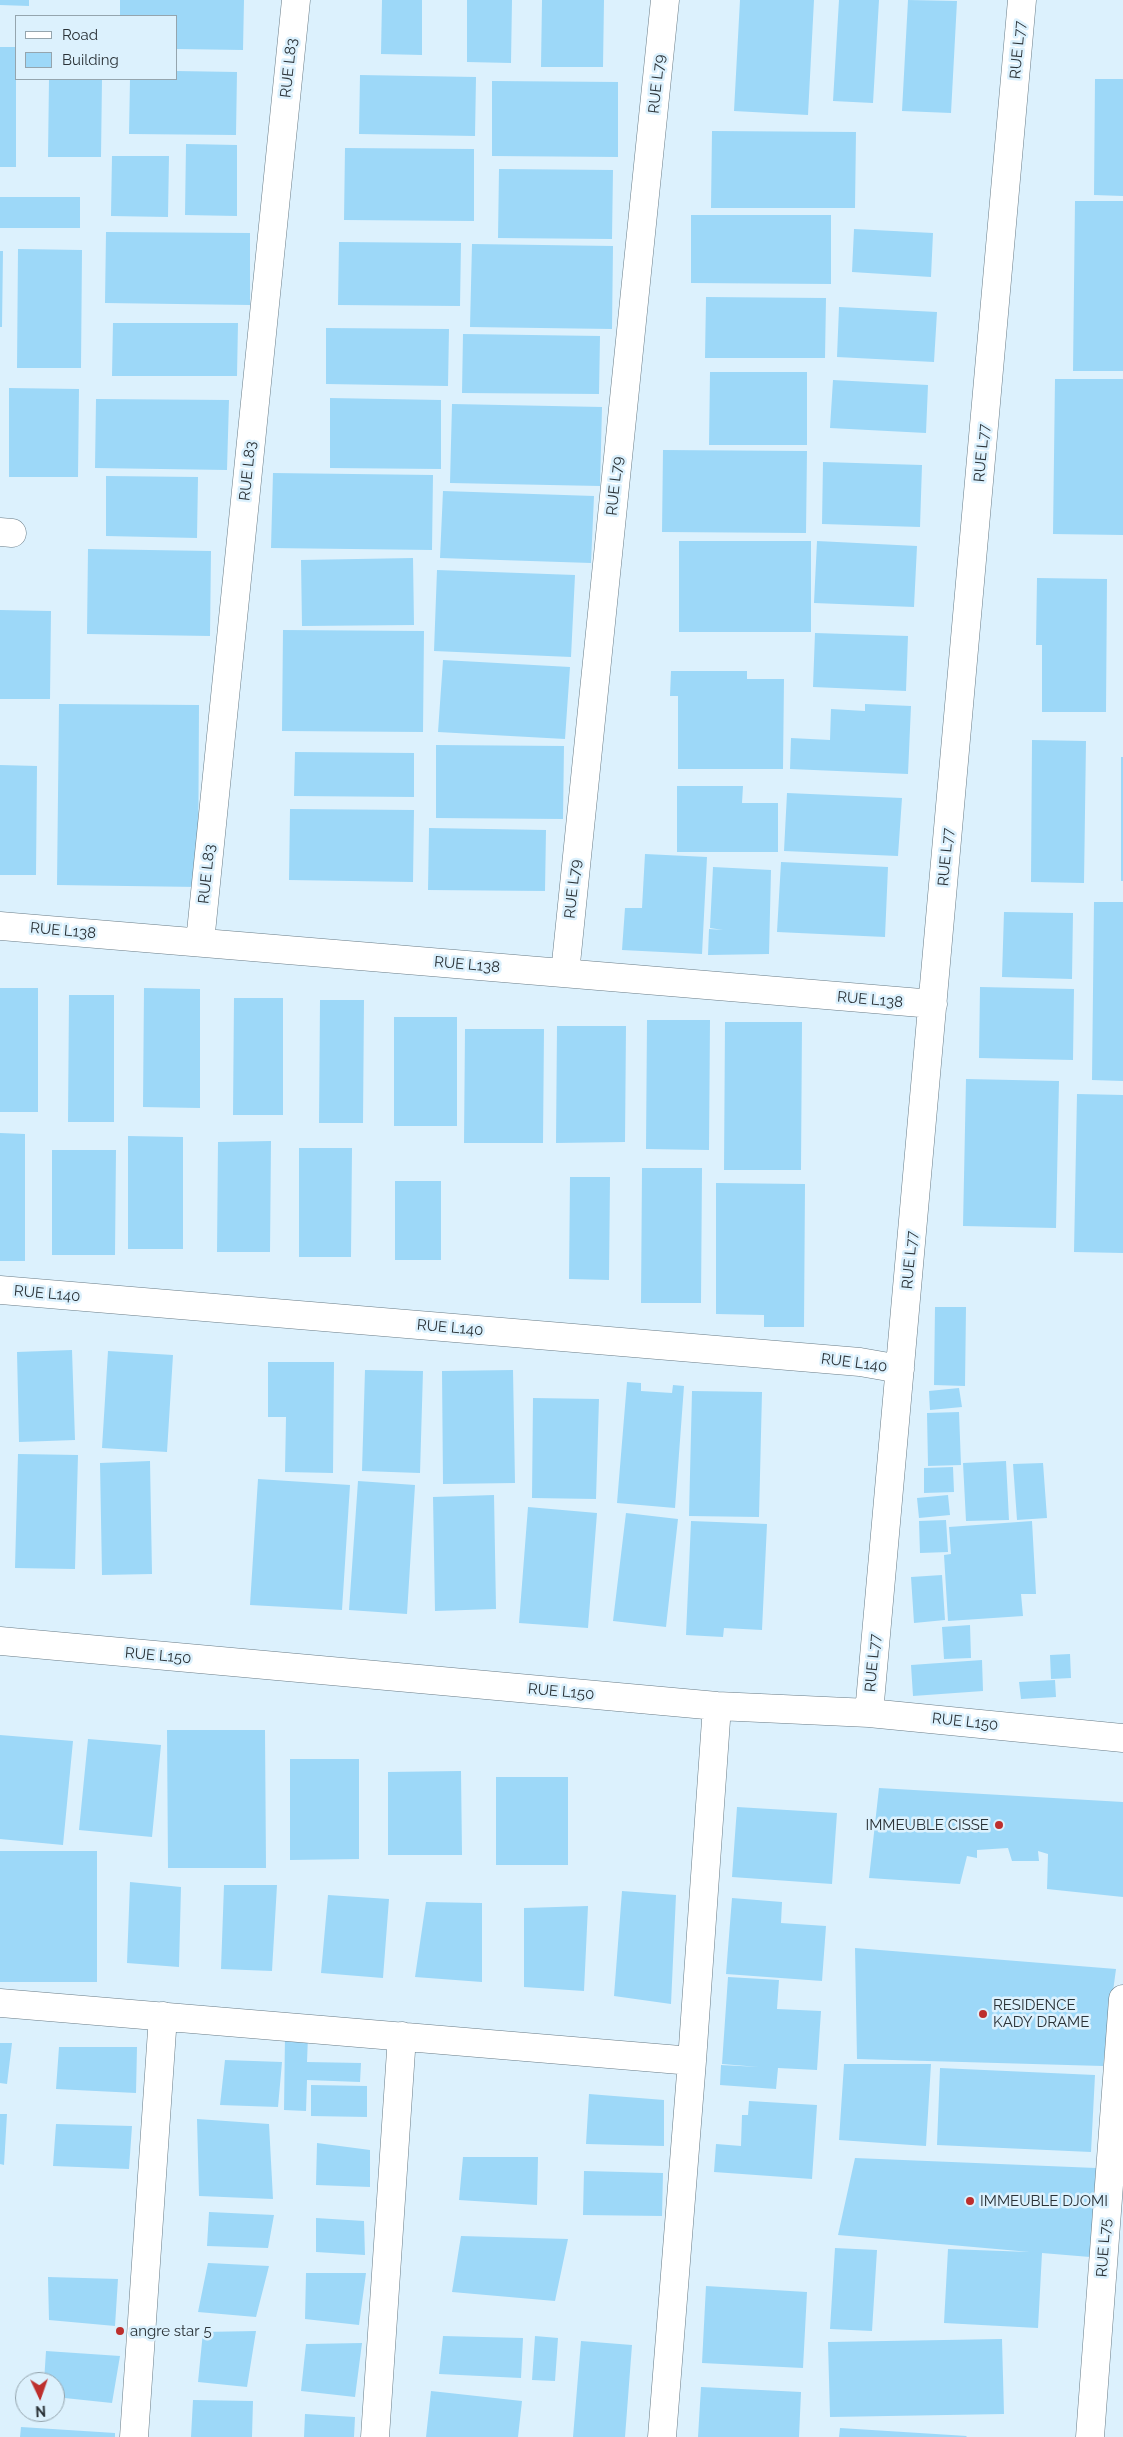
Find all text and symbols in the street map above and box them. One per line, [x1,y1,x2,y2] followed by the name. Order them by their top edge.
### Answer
[15,15,178,80] legend
[1006,20,1030,80] street label: RUE L77
[62,26,98,44] text: Road
[277,37,301,99] street label: RUE L83
[62,51,119,69] text: Building
[645,54,669,114] street label: RUE L79
[970,423,994,483] street label: RUE L77
[236,440,260,502] street label: RUE L83
[603,456,627,516] street label: RUE L79
[934,827,958,887] street label: RUE L77
[195,843,219,905] street label: RUE L83
[561,859,585,919] street label: RUE L79
[29,919,97,943] street label: RUE L138
[433,953,501,977] street label: RUE L138
[836,988,904,1012] street label: RUE L138
[898,1230,922,1290] street label: RUE L77
[13,1282,81,1306] street label: RUE L140
[416,1316,484,1340] street label: RUE L140
[820,1350,888,1376] street label: RUE L140
[861,1633,885,1693] street label: RUE L77
[124,1644,192,1668] street label: RUE L150
[527,1680,595,1704] street label: RUE L150
[931,1710,999,1734] street label: RUE L150
[865,1816,989,1834] place label: IMMEUBLE CISSE
[993,1819,1005,1831] marker: IMMEUBLE CISSE
[993,1996,1089,2031] place label: RESIDENCE KADY DRAME
[977,2008,989,2020] marker: RESIDENCE KADY DRAME
[980,2192,1108,2210] place label: IMMEUBLE DJOMI
[964,2195,976,2207] marker: IMMEUBLE DJOMI
[1093,2218,1115,2278] street label: RUE L75
[130,2322,212,2340] place label: angre star 5
[114,2325,126,2337] marker: angre star 5
[15,2372,65,2422] north arrow
[35,2403,46,2419] text: N

